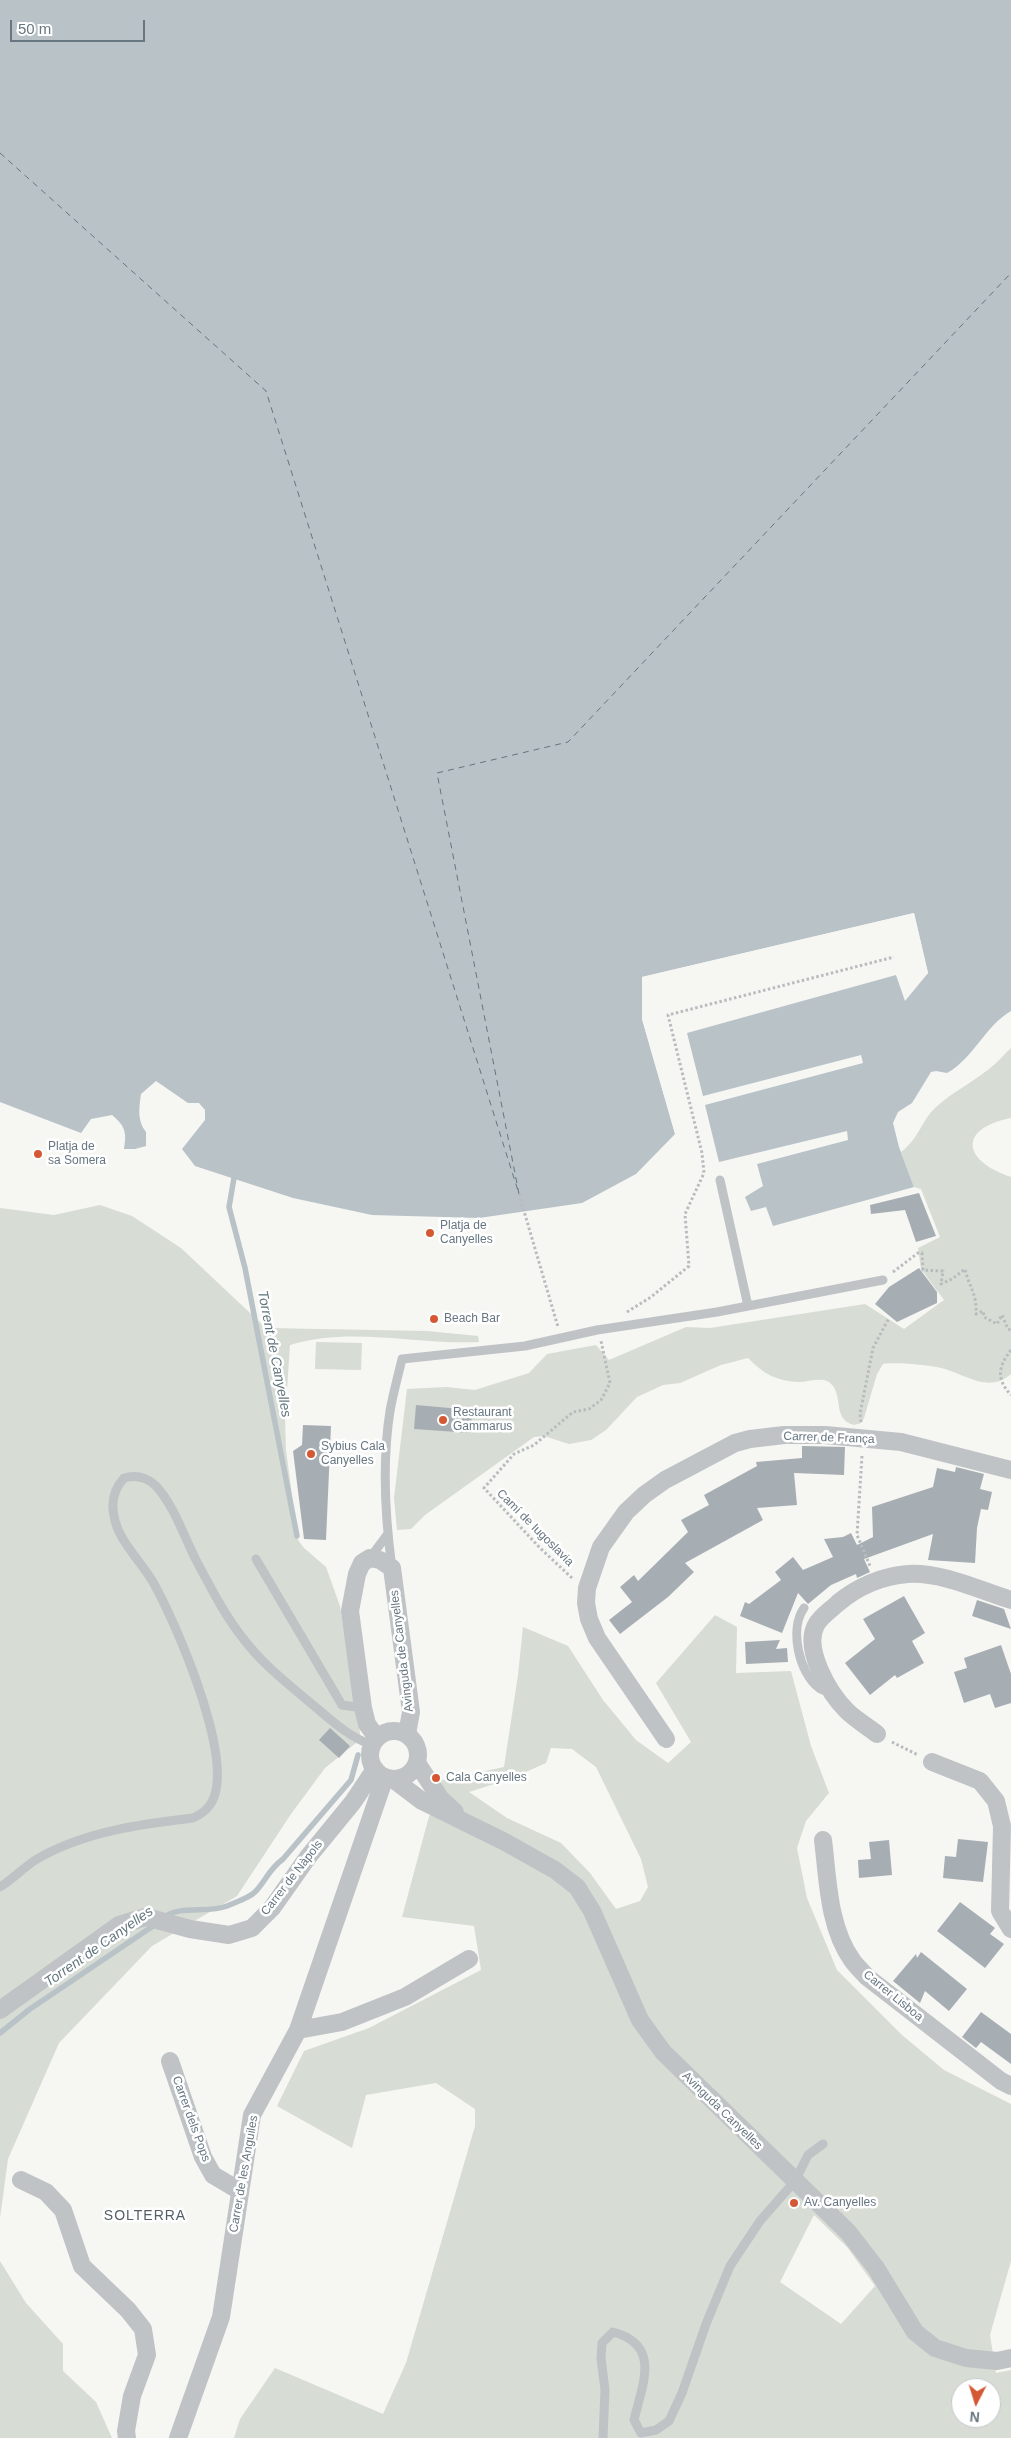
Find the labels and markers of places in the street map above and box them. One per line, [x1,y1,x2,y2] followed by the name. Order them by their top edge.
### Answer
[48,1140,106,1168] place label: Platja de sa Somera
[32,1148,44,1160] marker: Platja de sa Somera
[440,1219,493,1247] place label: Platja de Canyelles
[424,1227,436,1239] marker: Platja de Canyelles
[444,1312,500,1326] place label: Beach Bar
[428,1313,440,1325] marker: Beach Bar
[453,1406,512,1434] place label: Restaurant Gammarus
[437,1414,449,1426] marker: Restaurant Gammarus
[321,1440,385,1468] place label: Sybius Cala Canyelles
[305,1448,317,1460] marker: Sybius Cala Canyelles
[446,1771,527,1785] place label: Cala Canyelles
[430,1772,442,1784] marker: Cala Canyelles
[804,2196,876,2210] place label: Av. Canyelles
[788,2197,800,2209] marker: Av. Canyelles

